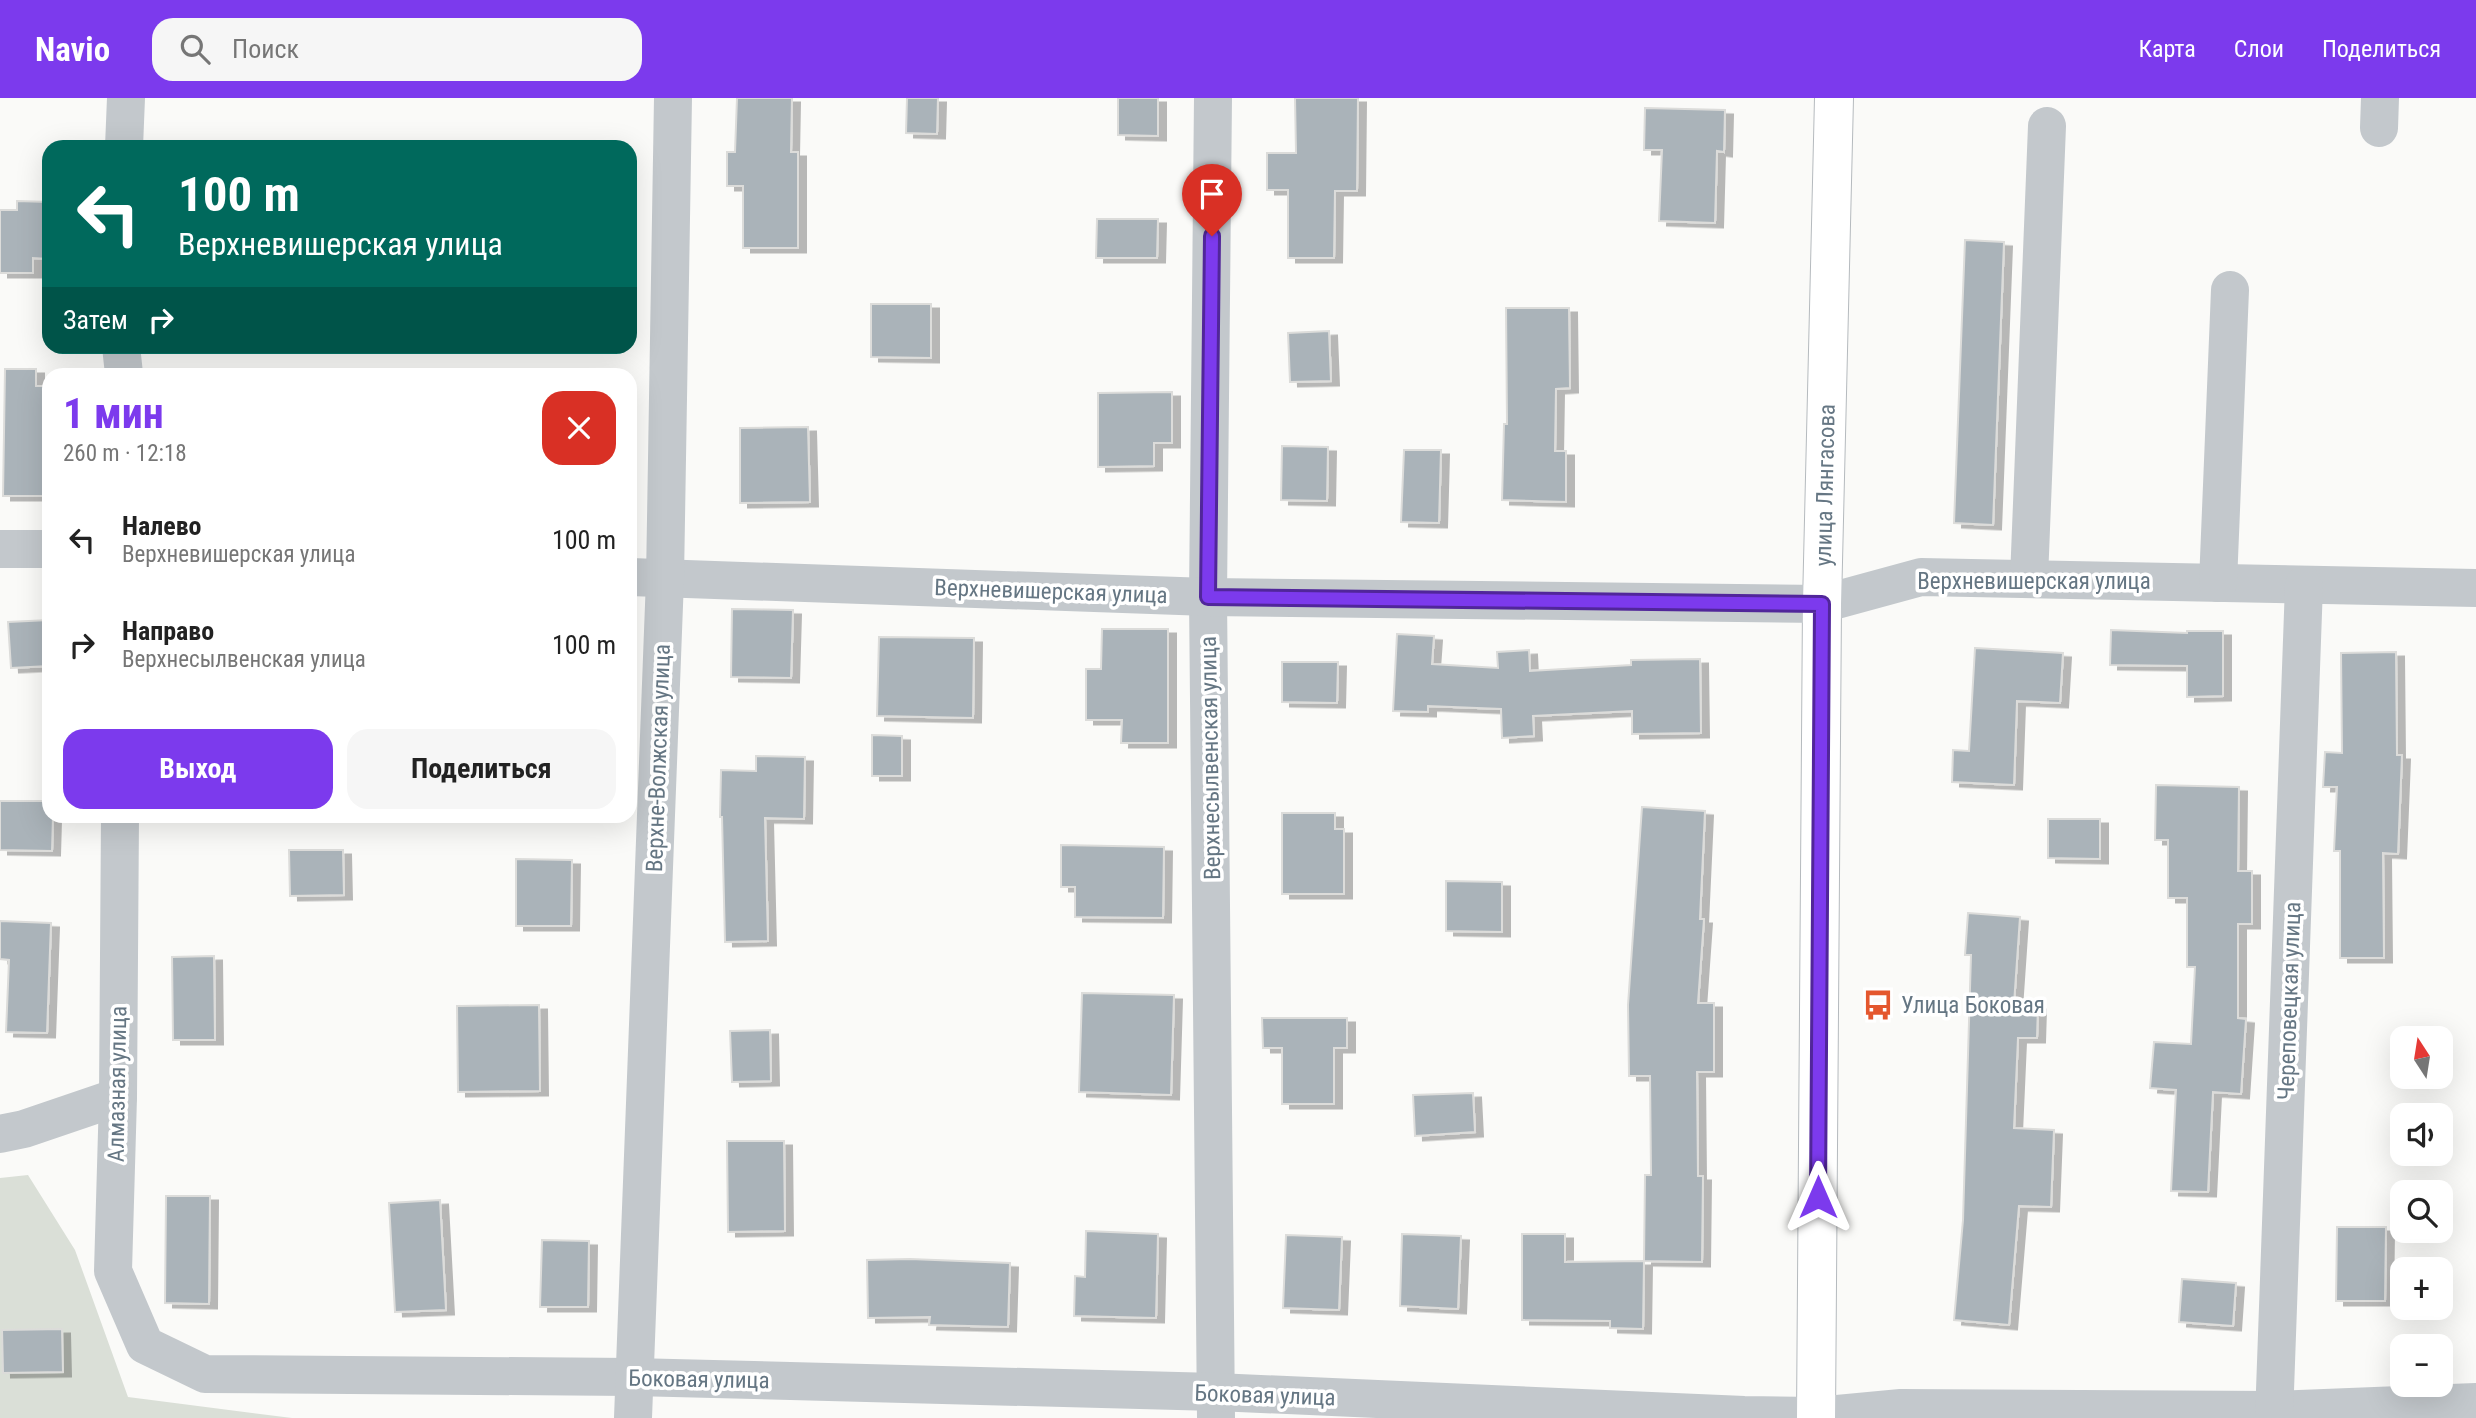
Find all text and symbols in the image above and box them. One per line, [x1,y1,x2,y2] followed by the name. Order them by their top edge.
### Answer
[152,18,642,81] search box
[35,30,110,69] text: Navio
[176,30,214,68] icon: search
[232,34,299,64] text: Поиск
[2138,35,2196,63] text: Карта
[2234,35,2284,63] text: Слои
[2322,35,2441,63] text: Поделиться
[1182,164,1242,236] pin
[178,166,300,223] text: 100 m
[63,168,154,259] icon: left
[1193,175,1231,213] icon: arrive
[178,225,503,263] text: Верхневишерская улица
[142,301,180,339] icon: right
[63,305,128,335] text: Затем
[63,389,164,438] text: 1 мин
[542,391,616,465] button: close
[1810,404,1841,567] street label: улица Лянгасова
[63,440,187,467] text: 260 m · 12:18
[122,511,202,541] text: Налево
[63,521,101,559] icon: left
[552,525,616,555] text: 100 m
[122,541,355,568] text: Верхневишерская улица
[1917,568,2151,595] street label: Верхневишерская улица
[934,574,1168,609] street label: Верхневишерская улица
[122,616,214,646] text: Направо
[63,626,101,664] icon: right
[552,630,616,660] text: 100 m
[1195,636,1226,880] street label: Верхнесылвенская улица
[641,644,676,873] street label: Верхне-Волжская улица
[122,646,366,673] text: Верхнесылвенская улица
[63,729,333,809] button: Выход
[347,729,616,809] button: Поделиться
[2273,901,2306,1101] street label: Череповецкая улица
[1861,988,1895,1022] bus stop icon: Улица Боковая
[1901,992,2045,1019] place label: Улица Боковая
[103,1006,132,1162] street label: Алмазная улица
[2390,1026,2454,1088] north arrow
[2390,1026,2453,1397] map controls
[2390,1103,2453,1166] button: sound
[1781,1160,1855,1234] position arrow
[2390,1180,2453,1243] button: search
[2390,1257,2453,1320] button: +
[2390,1334,2453,1397] button: −
[628,1365,770,1394] street label: Боковая улица
[1194,1380,1336,1411] street label: Боковая улица

